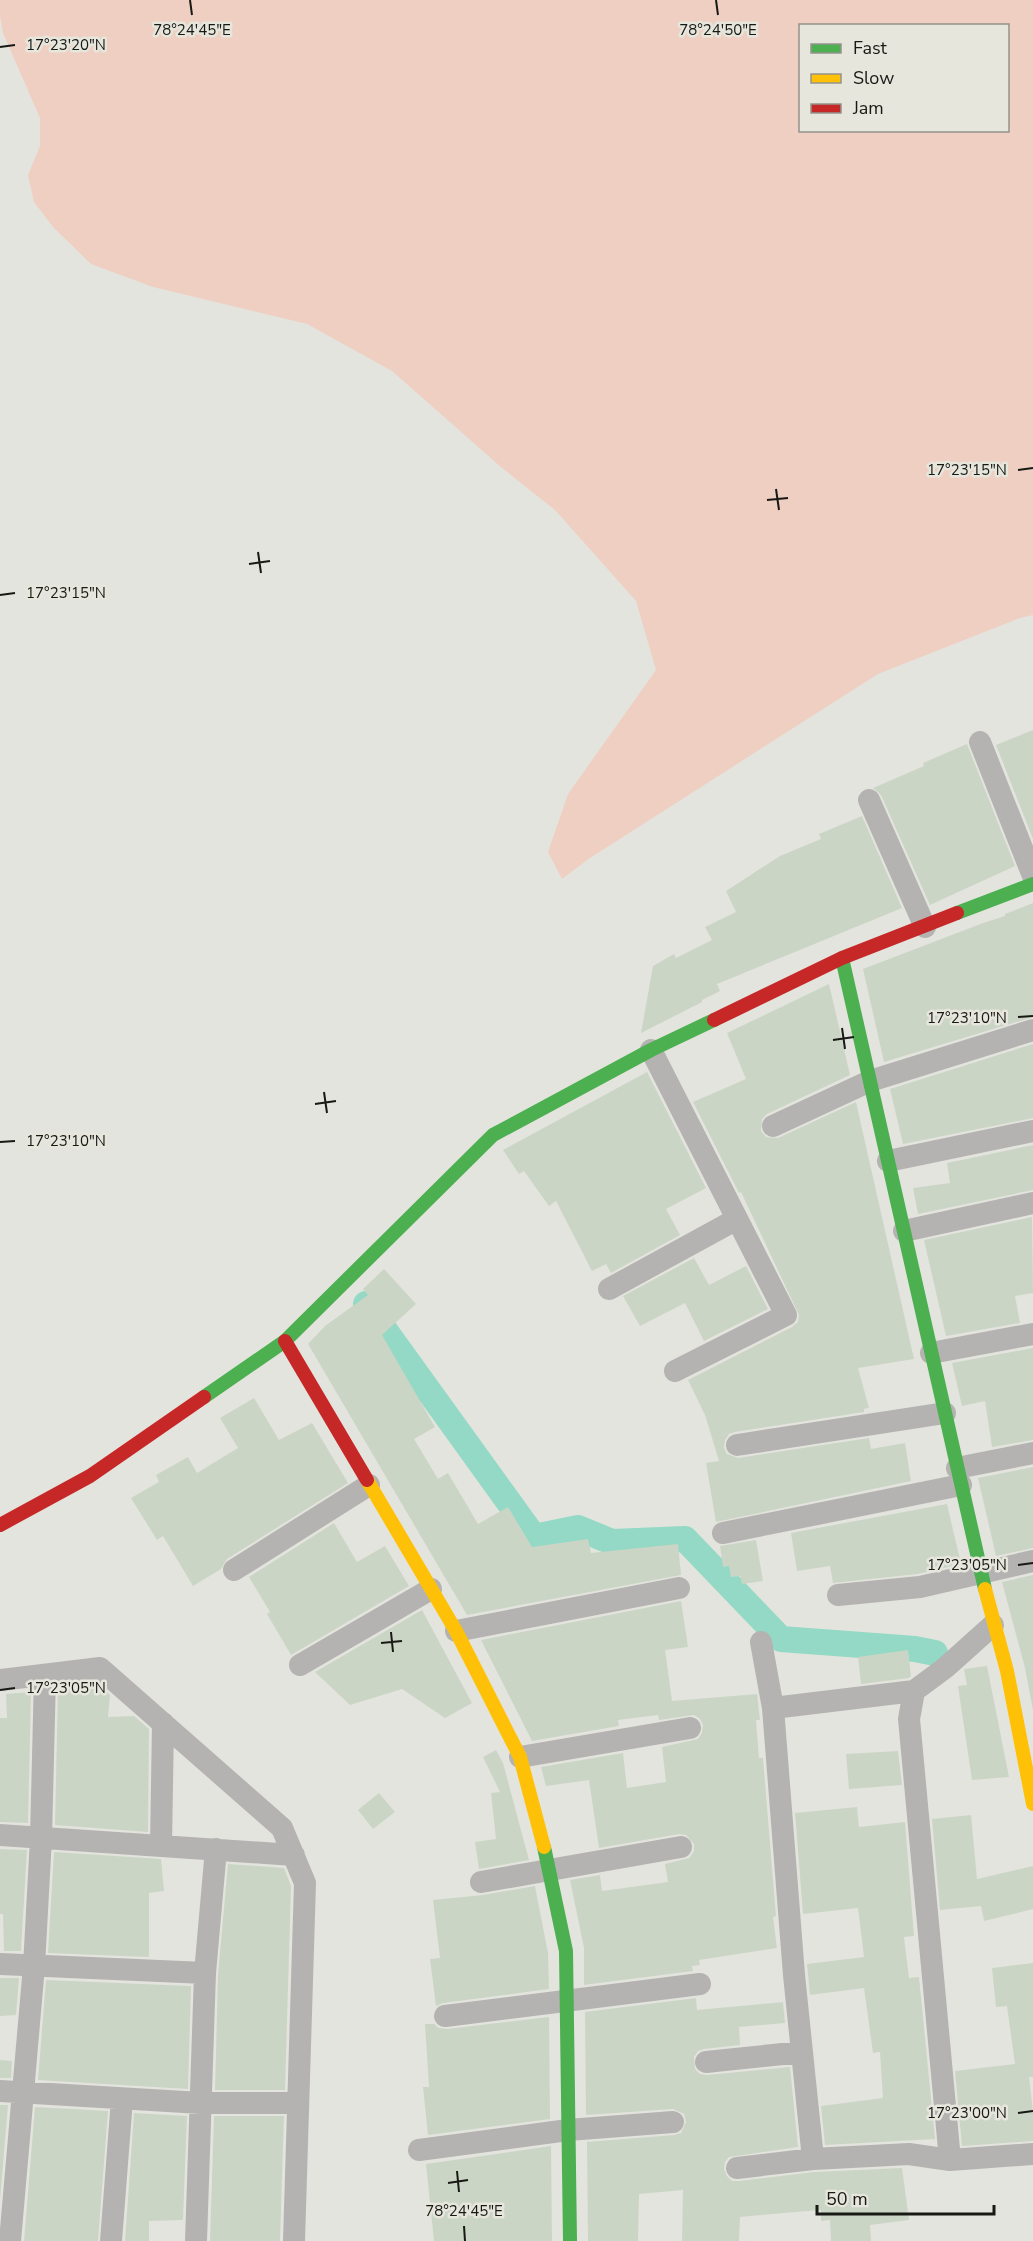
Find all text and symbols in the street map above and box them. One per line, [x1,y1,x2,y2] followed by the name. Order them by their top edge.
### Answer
[153,20,231,40] text: 78°24'45"E
[679,20,757,40] text: 78°24'50"E
[799,24,1009,132] legend
[26,35,106,55] text: 17°23'20"N
[853,36,888,60] text: Fast
[853,66,894,90] text: Slow
[852,96,884,120] text: Jam
[927,460,1007,480] text: 17°23'15"N
[26,583,106,603] text: 17°23'15"N
[927,1008,1007,1028] text: 17°23'10"N
[26,1131,106,1151] text: 17°23'10"N
[927,1555,1007,1575] text: 17°23'05"N
[26,1678,106,1698] text: 17°23'05"N
[927,2103,1007,2123] text: 17°23'00"N
[817,2178,994,2216] scale bar
[826,2187,868,2211] text: 50 m
[425,2201,503,2221] text: 78°24'45"E

